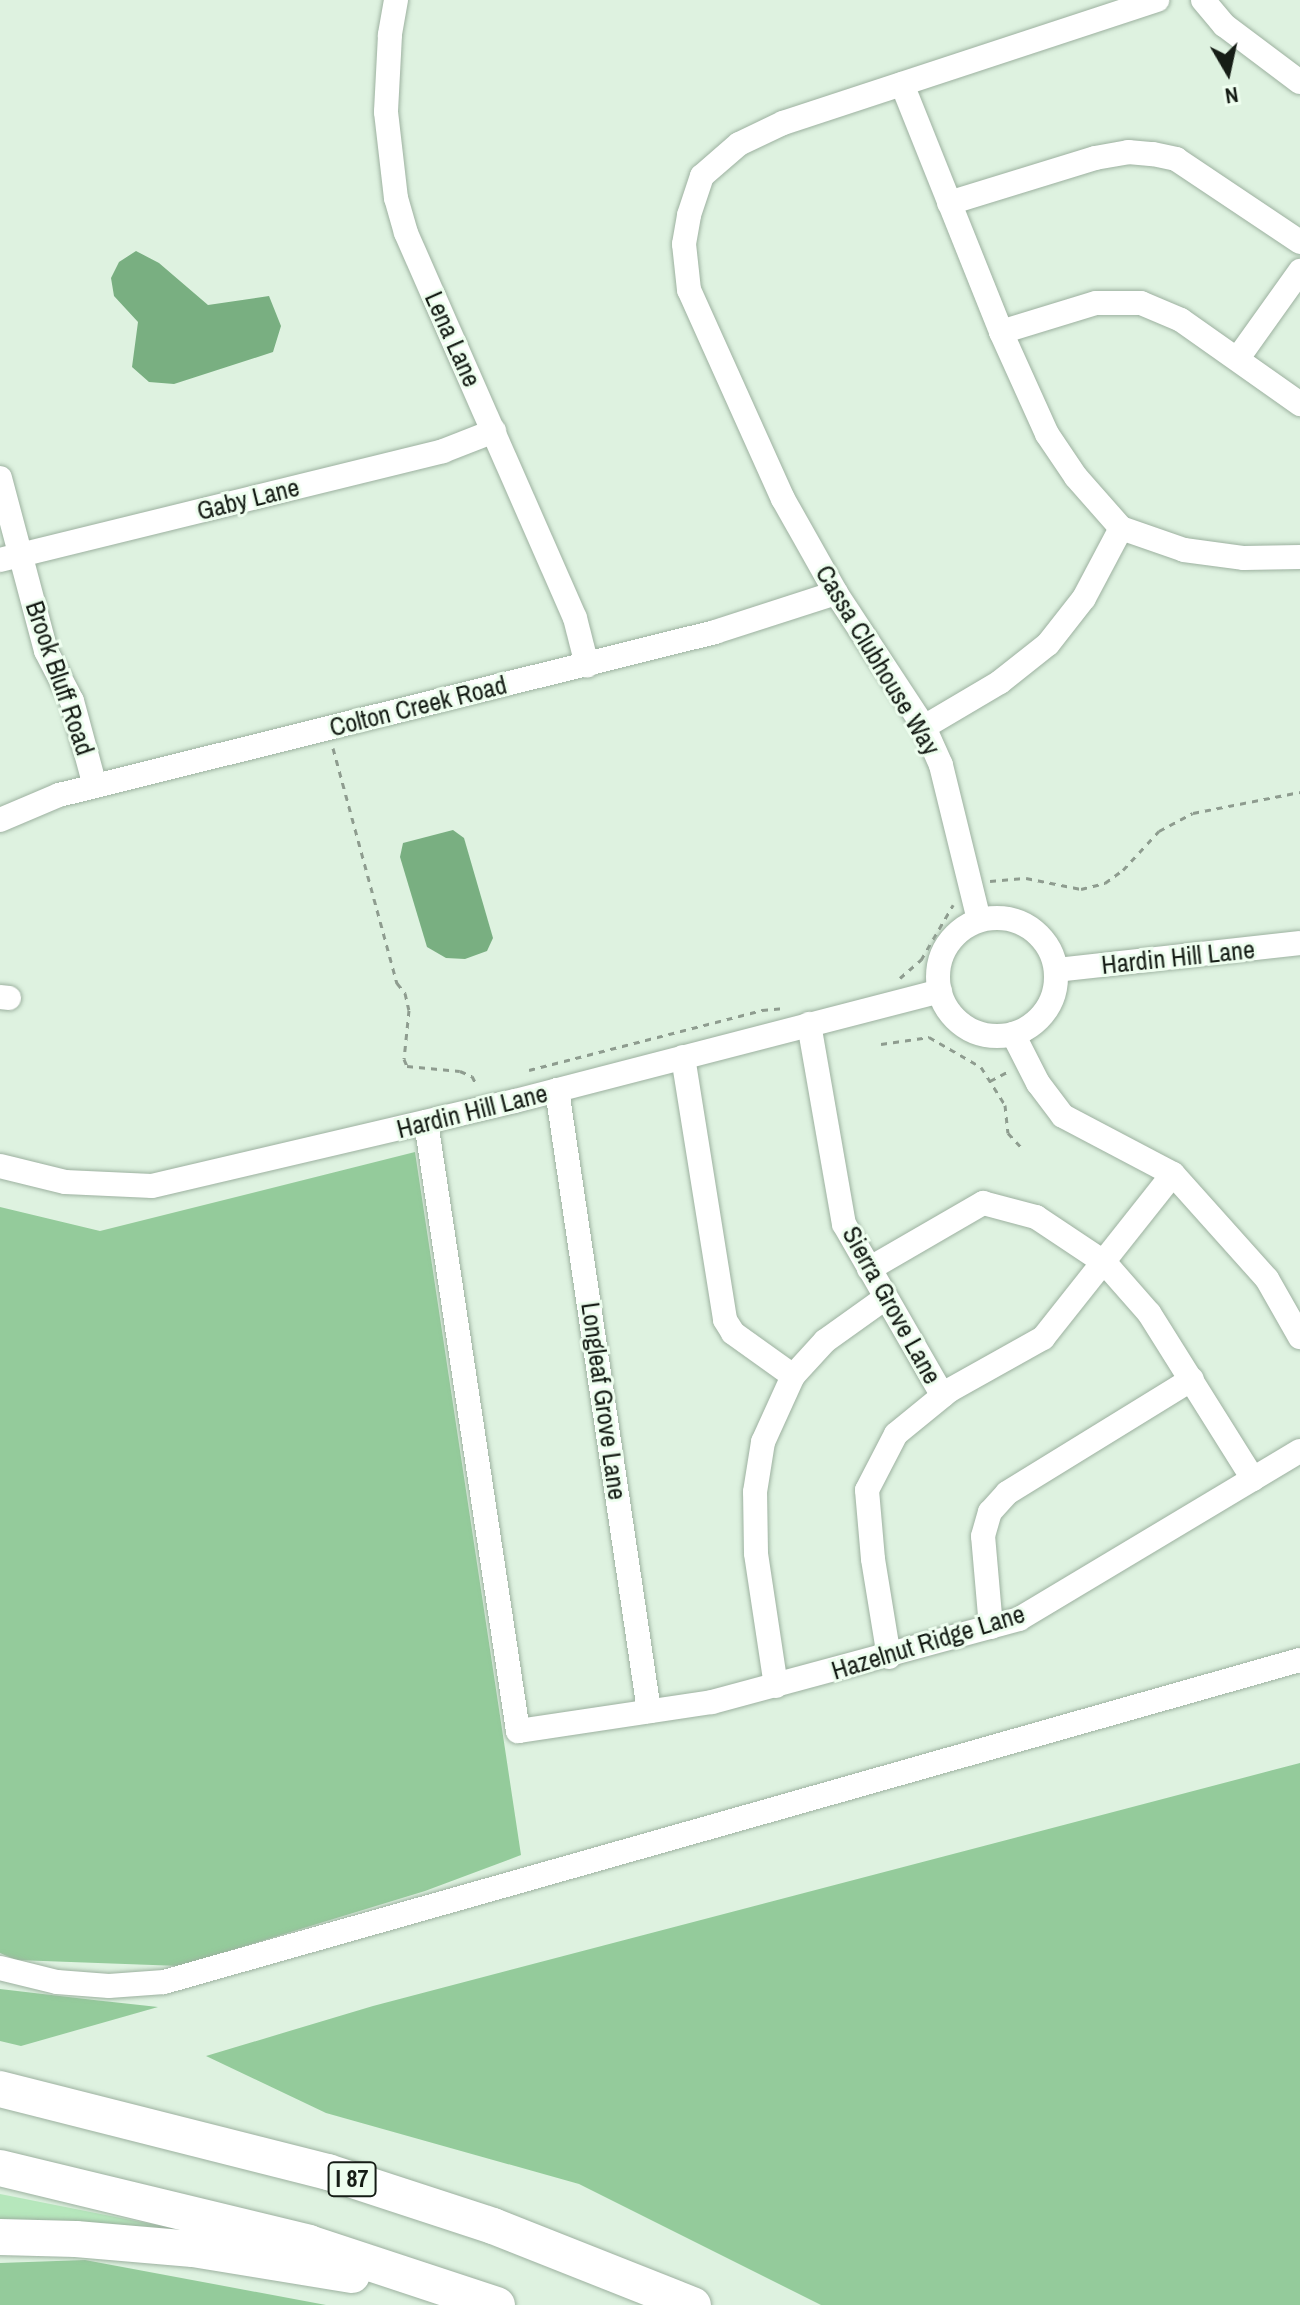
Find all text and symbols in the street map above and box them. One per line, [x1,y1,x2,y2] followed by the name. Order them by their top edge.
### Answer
[1188,32,1268,112] north arrow
[1223,80,1241,112] text: N
[418,287,488,391] street label: Lena Lane
[194,471,302,527] street label: Gaby Lane
[809,559,947,761] street label: Cassa Clubhouse Way
[19,597,101,759] street label: Brook Bluff Road
[326,669,510,743] street label: Colton Creek Road
[1100,933,1256,981] street label: Hardin Hill Lane
[393,1077,551,1145] street label: Hardin Hill Lane
[836,1221,948,1389] street label: Sierra Grove Lane
[575,1300,633,1502] street label: Longleaf Grove Lane
[828,1598,1028,1686] street label: Hazelnut Ridge Lane
[326,2159,378,2199] road number: I 87

